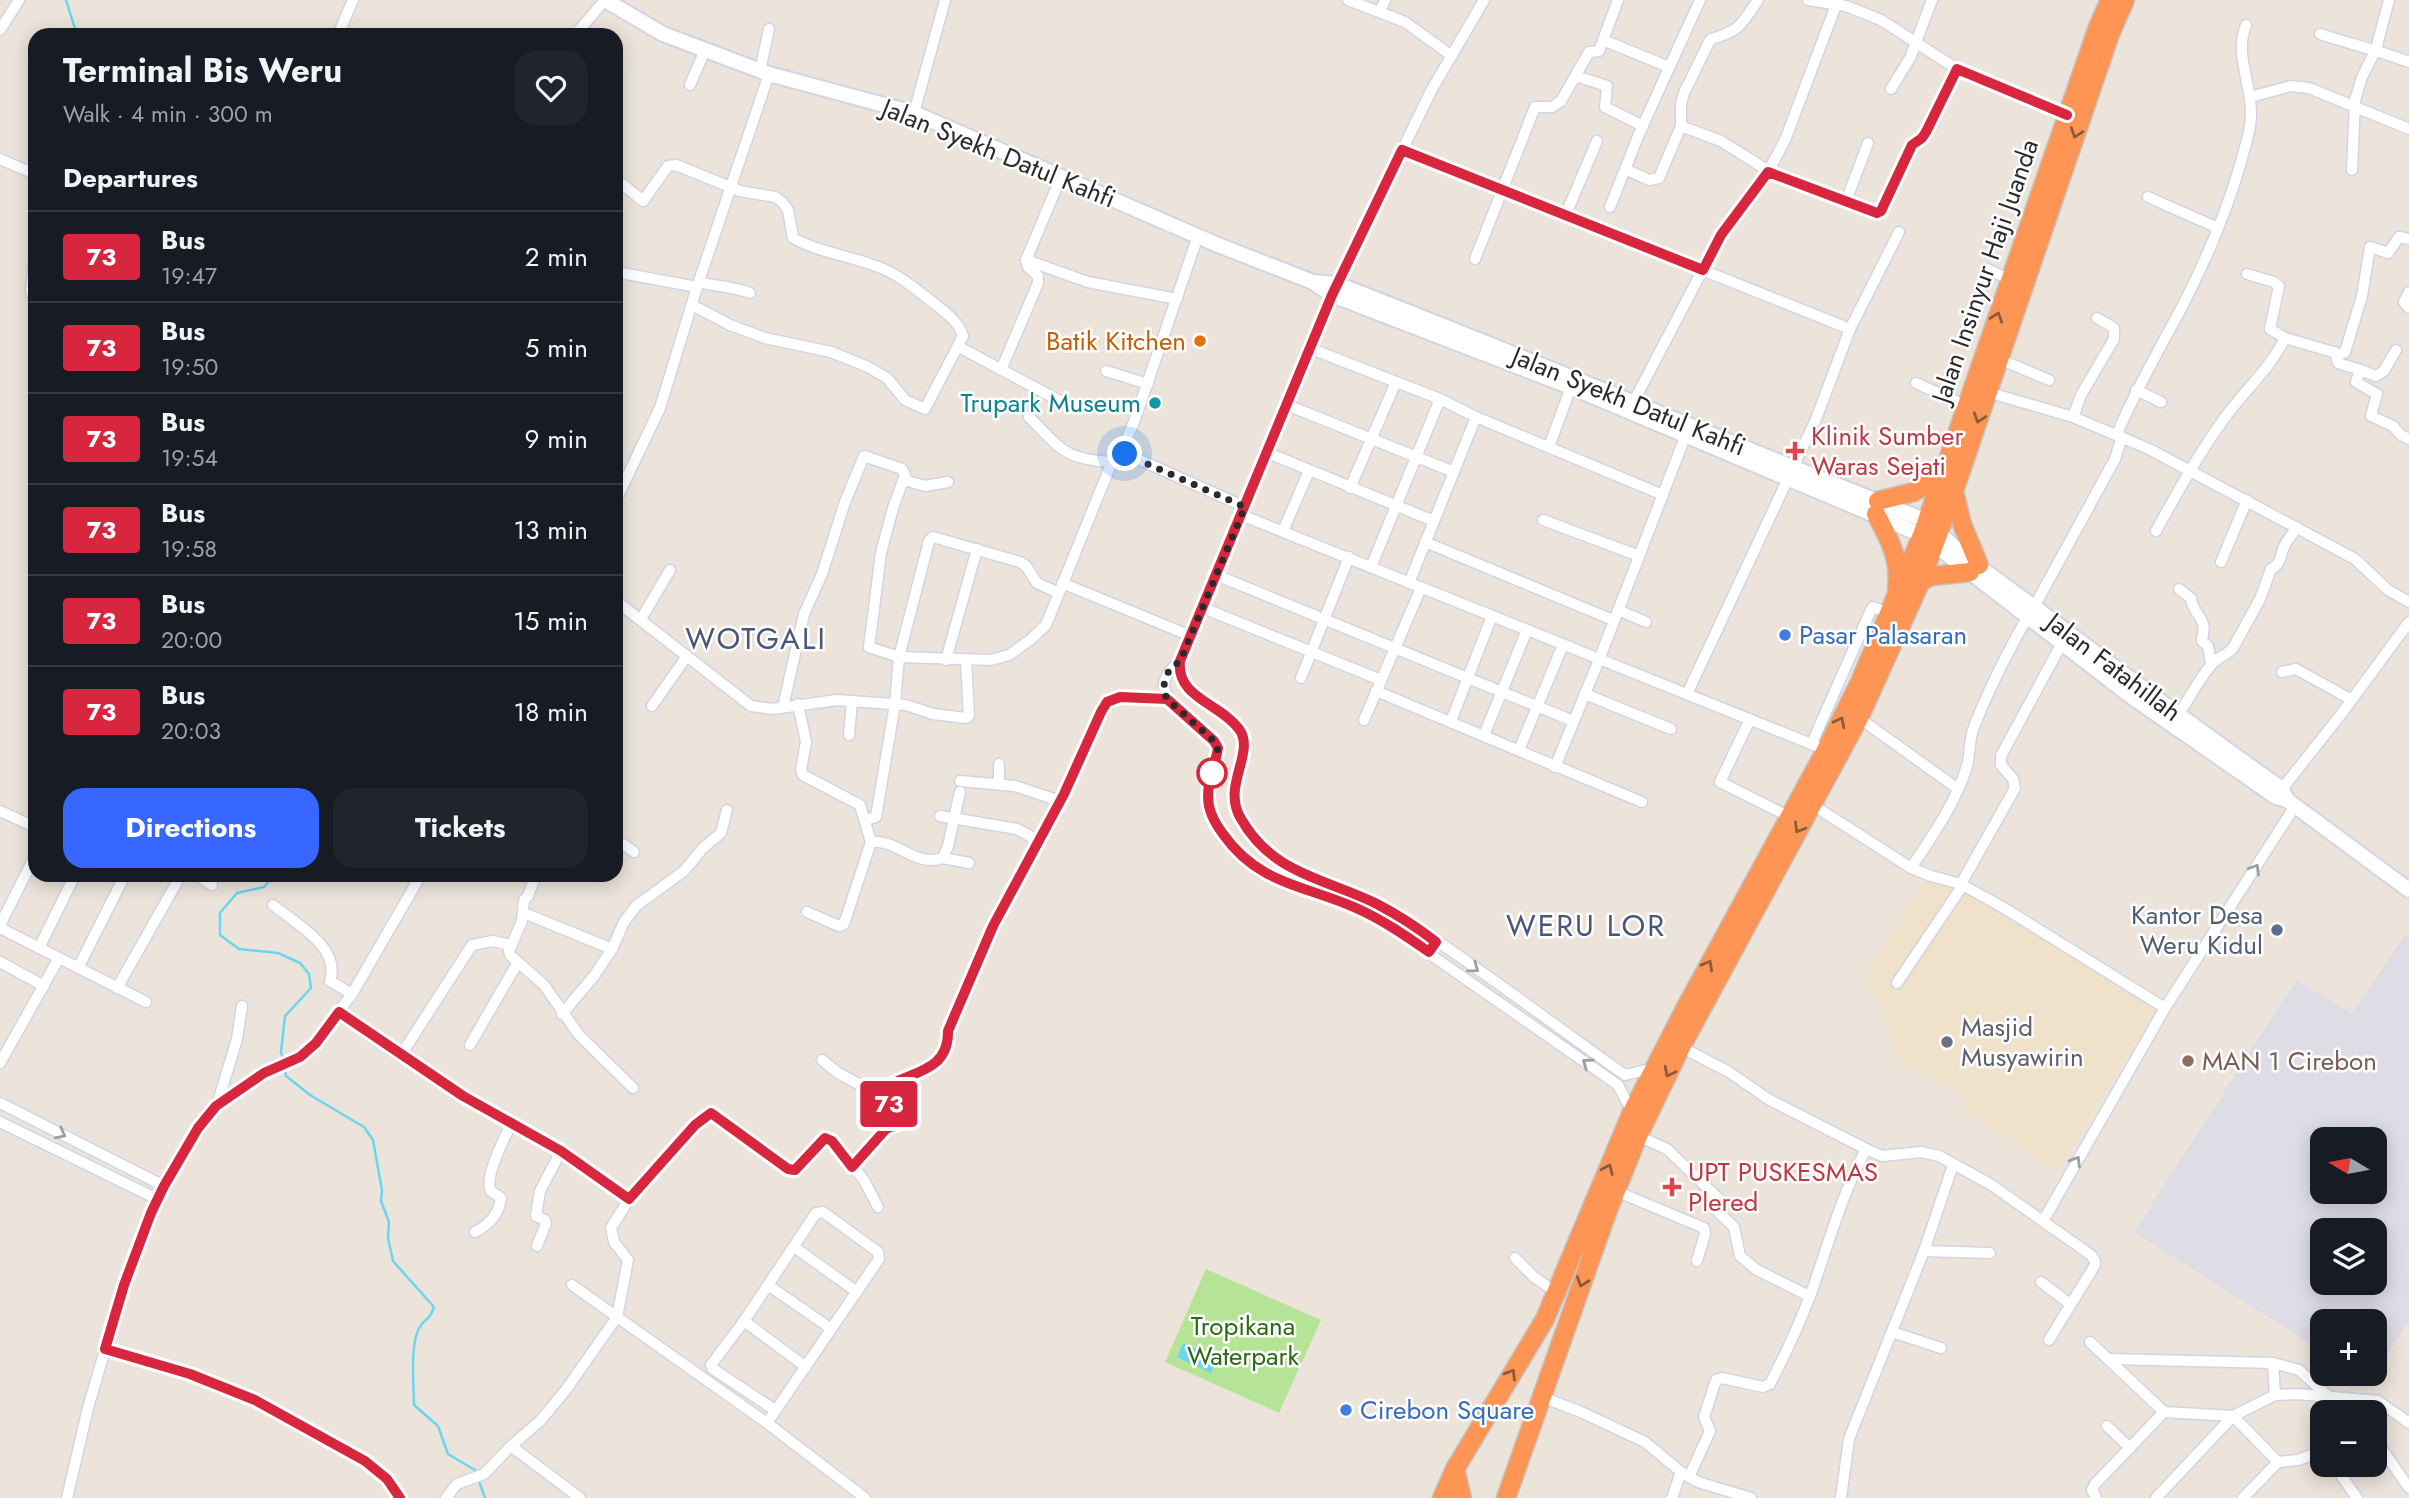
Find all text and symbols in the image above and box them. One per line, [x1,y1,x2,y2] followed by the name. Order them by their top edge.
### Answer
[63,47,342,94] text: Terminal Bis Weru
[514,51,588,125] button: heart
[874,88,1122,217] street label: Jalan Syekh Datul Kahfi
[63,97,273,131] text: Walk · 4 min · 300 m
[2070,126,2084,138] one-way arrow
[1921,134,2048,411] street label: Jalan Insinyur Haji Juanda
[63,159,198,197] text: Departures
[161,221,205,259] text: Bus
[525,238,588,276] text: 2 min
[87,239,116,274] text: 73
[161,259,217,293] text: 19:47
[161,312,205,350] text: Bus
[1989,312,2003,324] one-way arrow
[1046,322,1186,360] place label: Batik Kitchen
[525,329,588,367] text: 5 min
[87,330,116,365] text: 73
[1192,333,1208,349] marker: Batik Kitchen
[1504,336,1752,465] street label: Jalan Syekh Datul Kahfi
[161,350,218,384] text: 19:50
[960,384,1141,422] place label: Trupark Museum
[1147,395,1163,411] marker: Trupark Museum
[161,403,205,441] text: Bus
[1972,411,1987,423] one-way arrow
[1811,417,1963,485] place label: Klinik Sumber Waras Sejati
[525,420,588,458] text: 9 min
[87,421,116,456] text: 73
[1107,436,1142,471] your location
[161,441,218,475] text: 19:54
[1785,441,1805,461] marker: Klinik Sumber Waras Sejati
[161,494,205,532] text: Bus
[514,511,588,549] text: 13 min
[87,512,116,547] text: 73
[161,532,217,566] text: 19:58
[161,585,205,623] text: Bus
[513,602,588,640] text: 15 min
[2036,602,2190,731] street label: Jalan Fatahillah
[87,603,116,638] text: 73
[1799,616,1967,654] place label: Pasar Palasaran
[685,617,827,660] district label: WOTGALI
[161,623,222,657] text: 20:00
[1777,627,1793,643] marker: Pasar Palasaran
[161,676,205,714] text: Bus
[514,693,588,731] text: 18 min
[87,694,116,729] text: 73
[161,714,221,748] text: 20:03
[1832,717,1846,729] one-way arrow
[1197,758,1227,788] unlabelled marker
[63,788,319,868] button: Directions
[333,788,588,868] button: Tickets
[1794,821,1807,833] one-way arrow
[2246,863,2259,876] one-way arrow
[2131,896,2263,964] place label: Kantor Desa Weru Kidul
[1506,904,1666,947] district label: WERU LOR
[2269,922,2285,938] marker: Kantor Desa Weru Kidul
[1466,960,1479,972] one-way arrow
[1700,960,1713,973] one-way arrow
[1961,1008,2084,1076] place label: Masjid Musyawirin
[1939,1034,1955,1050] marker: Masjid Musyawirin
[2202,1042,2377,1080] place label: MAN 1 Cirebon
[2180,1053,2196,1069] marker: MAN 1 Cirebon
[1582,1059,1595,1071] one-way arrow
[1663,1065,1677,1077] one-way arrow
[858,1081,920,1127] line badge: 73
[874,1086,904,1121] text: 73
[54,1125,66,1139] one-way arrow
[2310,1127,2387,1204] north arrow
[2310,1127,2387,1477] map controls
[1688,1153,1878,1221] place label: UPT PUSKESMAS Plered
[2067,1156,2080,1169] one-way arrow
[1599,1164,1613,1176] one-way arrow
[1662,1177,1682,1197] marker: UPT PUSKESMAS Plered
[2310,1218,2387,1295] button: layers
[1577,1275,1591,1287] one-way arrow
[1187,1307,1299,1375] park label: Tropikana Waterpark
[2310,1309,2387,1386] button: +
[1502,1369,1515,1382] one-way arrow
[1360,1391,1534,1429] place label: Cirebon Square
[2310,1400,2387,1477] button: −
[1338,1402,1354,1418] marker: Cirebon Square

